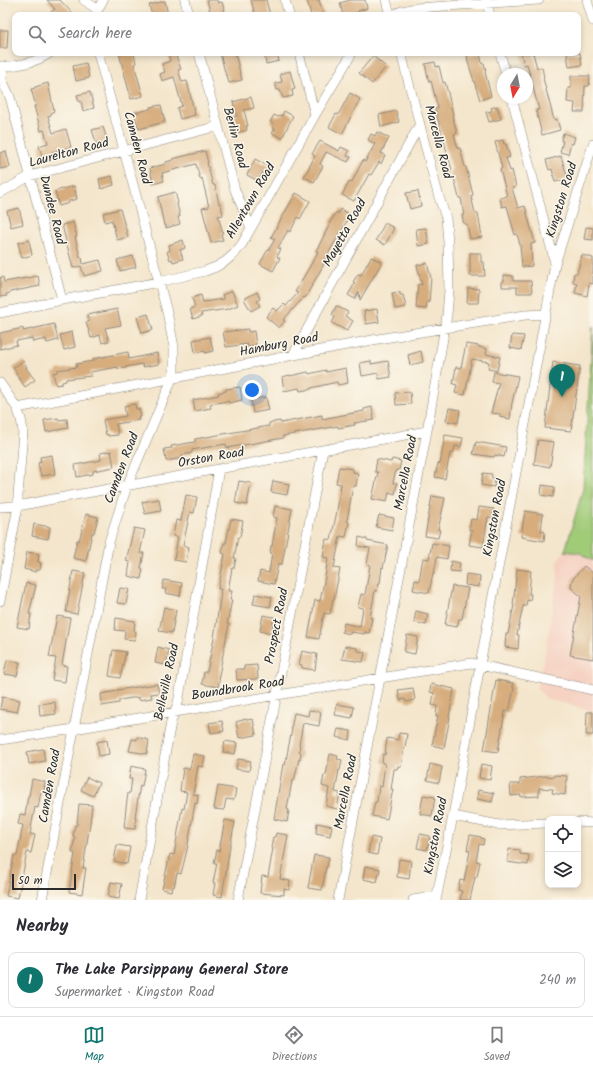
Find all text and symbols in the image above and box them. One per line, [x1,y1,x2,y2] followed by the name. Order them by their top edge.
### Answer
[12,12,581,56] search box
[58,22,132,46] text: Search here
[26,23,48,45] icon: search
[497,68,533,104] north arrow
[418,103,458,182] street label: Marcella Road
[217,105,253,172] street label: Berlin Road
[117,109,157,187] street label: Camden Road
[27,132,112,174] street label: Laurelton Road
[221,159,282,243] street label: Allentown Road
[540,159,584,241] street label: Kingston Road
[33,173,71,247] street label: Dundee Road
[317,194,373,271] street label: Mayetta Road
[238,327,321,363] street label: Hamburg Road
[549,364,575,397] pin: 1
[242,380,262,400] your location
[99,429,145,507] street label: Camden Road
[388,433,424,512] street label: Marcella Road
[176,442,246,474] street label: Orston Road
[477,477,513,559] street label: Kingston Road
[259,586,295,666] street label: Prospect Road
[149,641,186,723] street label: Belleville Road
[190,671,287,707] street label: Boundbrook Road
[33,747,67,825] street label: Camden Road
[328,752,364,831] street label: Marcella Road
[418,795,454,877] street label: Kingston Road
[545,816,581,888] map controls
[545,816,581,852] button: locate
[545,852,581,888] button: layers
[12,872,76,891] scale bar
[18,872,43,890] text: 50 m
[16,913,68,940] text: Nearby
[55,958,288,982] text: The Lake Parsippany General Store
[28,970,32,991] text: 1
[539,970,576,991] text: 240 m
[55,982,214,1003] text: Supermarket · Kingston Road
[83,1024,105,1066] tab: Map
[272,1024,317,1066] tab: Directions
[484,1024,510,1066] tab: Saved

